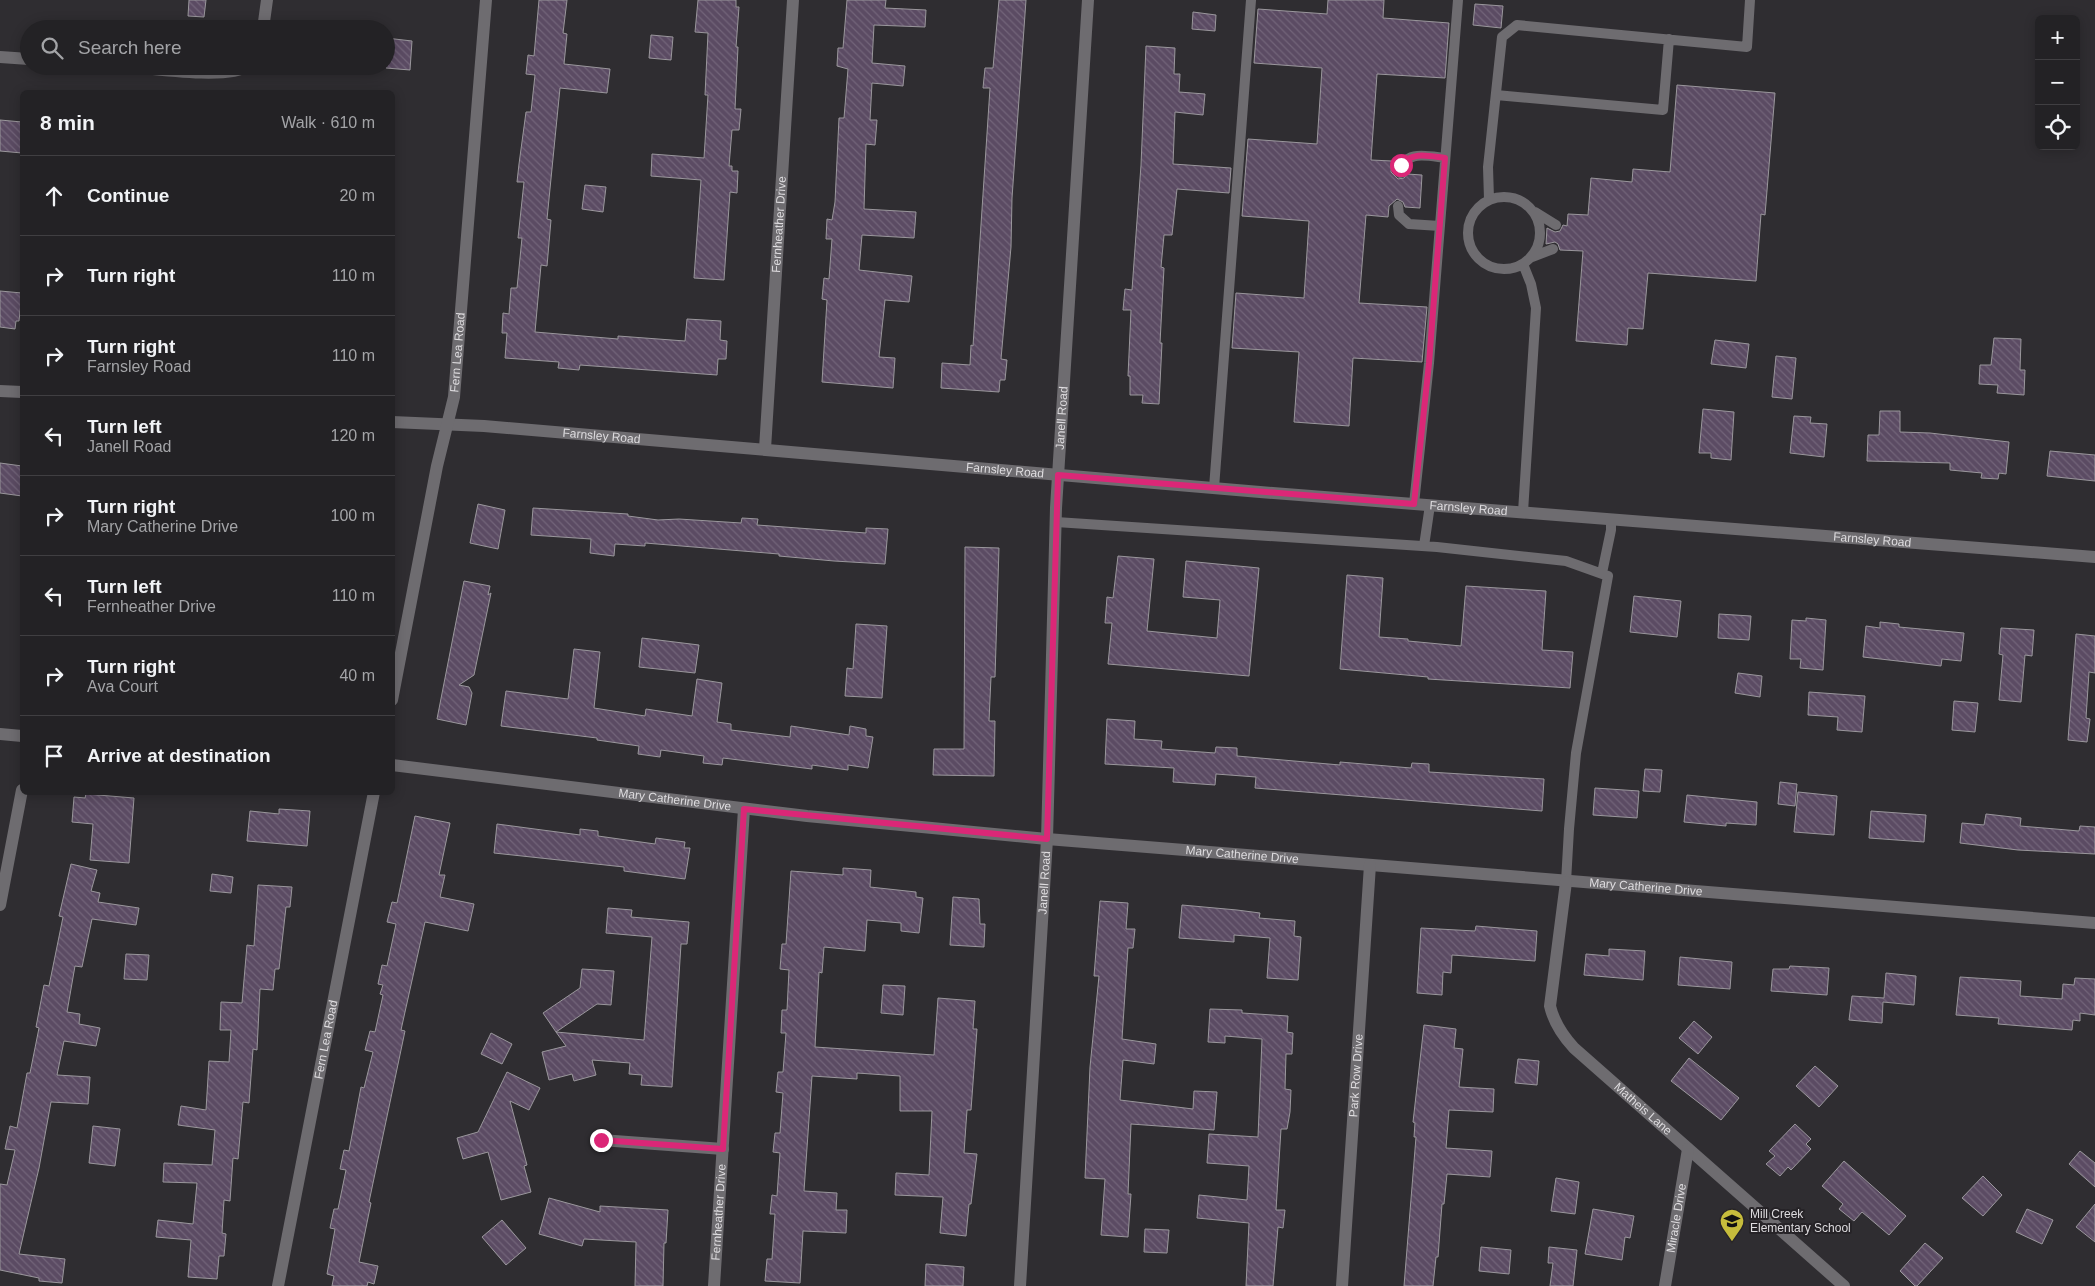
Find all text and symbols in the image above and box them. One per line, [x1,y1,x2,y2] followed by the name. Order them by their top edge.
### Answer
[2035,15,2080,150] map controls
[2035,15,2080,60] button: +
[20,20,395,75] search box
[38,34,66,62] icon: search
[78,37,182,58] text: Search here
[2035,60,2080,105] button: −
[2035,105,2080,150] button: locate
[40,111,95,134] text: 8 min
[281,114,375,131] text: Walk · 610 m
[1390,154,1413,177] route start
[769,175,789,273] street label: Fernheather Drive
[40,182,68,210] icon: ahead
[87,185,169,206] text: Continue
[339,187,375,204] text: 20 m
[40,262,68,290] icon: right
[87,265,175,286] text: Turn right
[332,267,375,284] text: 110 m
[447,312,468,393] street label: Fern Lea Road
[87,336,175,357] text: Turn right
[40,342,68,370] icon: right
[332,347,375,364] text: 110 m
[87,358,191,375] text: Farnsley Road
[1053,386,1071,450] street label: Janell Road
[87,416,162,437] text: Turn left
[40,422,68,450] icon: left
[562,426,641,446] street label: Farnsley Road
[331,427,375,444] text: 120 m
[87,438,172,455] text: Janell Road
[966,460,1045,481] street label: Farnsley Road
[87,496,175,517] text: Turn right
[1429,498,1508,518] street label: Farnsley Road
[40,502,68,530] icon: right
[331,507,375,524] text: 100 m
[87,518,238,535] text: Mary Catherine Drive
[1833,530,1912,550] street label: Farnsley Road
[87,576,162,597] text: Turn left
[40,582,68,610] icon: left
[332,587,375,604] text: 110 m
[87,598,216,615] text: Fernheather Drive
[87,656,175,677] text: Turn right
[40,662,68,690] icon: right
[339,667,375,684] text: 40 m
[87,678,158,695] text: Ava Court
[40,742,68,770] icon: arrive
[87,745,271,766] text: Arrive at destination
[618,786,732,814] street label: Mary Catherine Drive
[1185,843,1300,866] street label: Mary Catherine Drive
[1035,851,1053,915] street label: Janell Road
[1589,875,1703,899] street label: Mary Catherine Drive
[311,999,340,1080] street label: Fern Lea Road
[1346,1033,1366,1118] street label: Park Row Drive
[1611,1080,1675,1138] street label: Matheis Lane
[590,1129,613,1152] route end
[709,1163,729,1261] street label: Fernheather Drive
[1664,1182,1689,1254] street label: Miracle Drive
[1750,1207,1851,1235] place label: Mill Creek Elementary School
[1719,1208,1745,1242] school or university icon: Mill Creek Elementary School

